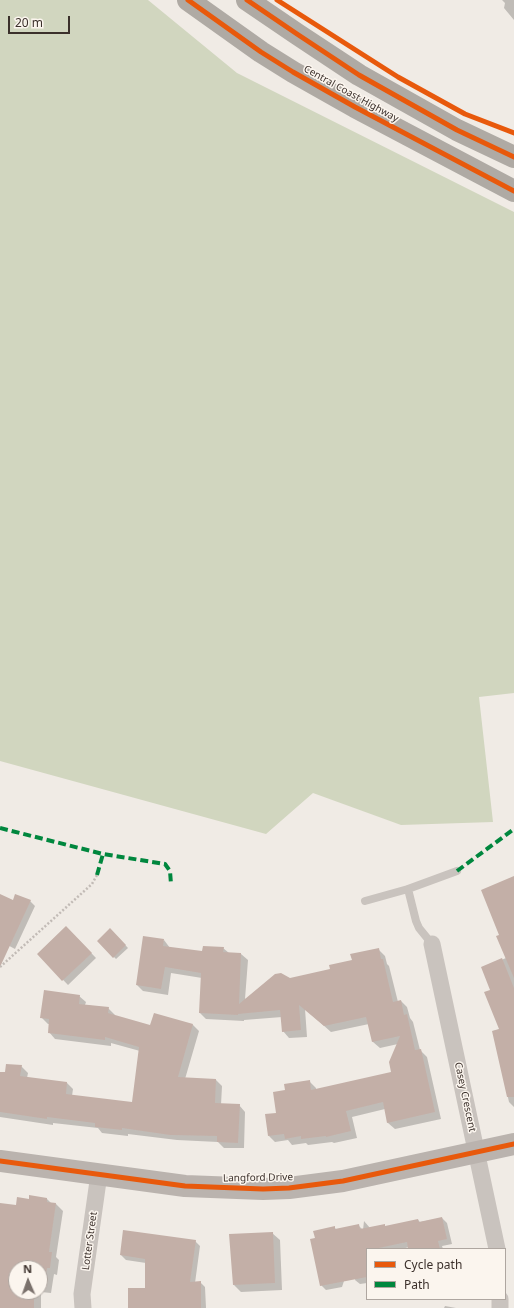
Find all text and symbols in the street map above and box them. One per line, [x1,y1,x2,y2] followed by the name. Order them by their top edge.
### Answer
[10,8,72,34] scale bar
[15,14,43,31] text: 20 m
[302,63,400,125] street label: Central Coast Highway
[452,1061,478,1133] street label: Casey Crescent
[223,1171,293,1185] street label: Langford Drive
[80,1211,100,1271] street label: Lotter Street
[366,1248,506,1300] legend
[404,1256,462,1273] text: Cycle path
[8,1260,48,1300] north arrow
[23,1261,32,1276] text: N
[404,1276,430,1293] text: Path

